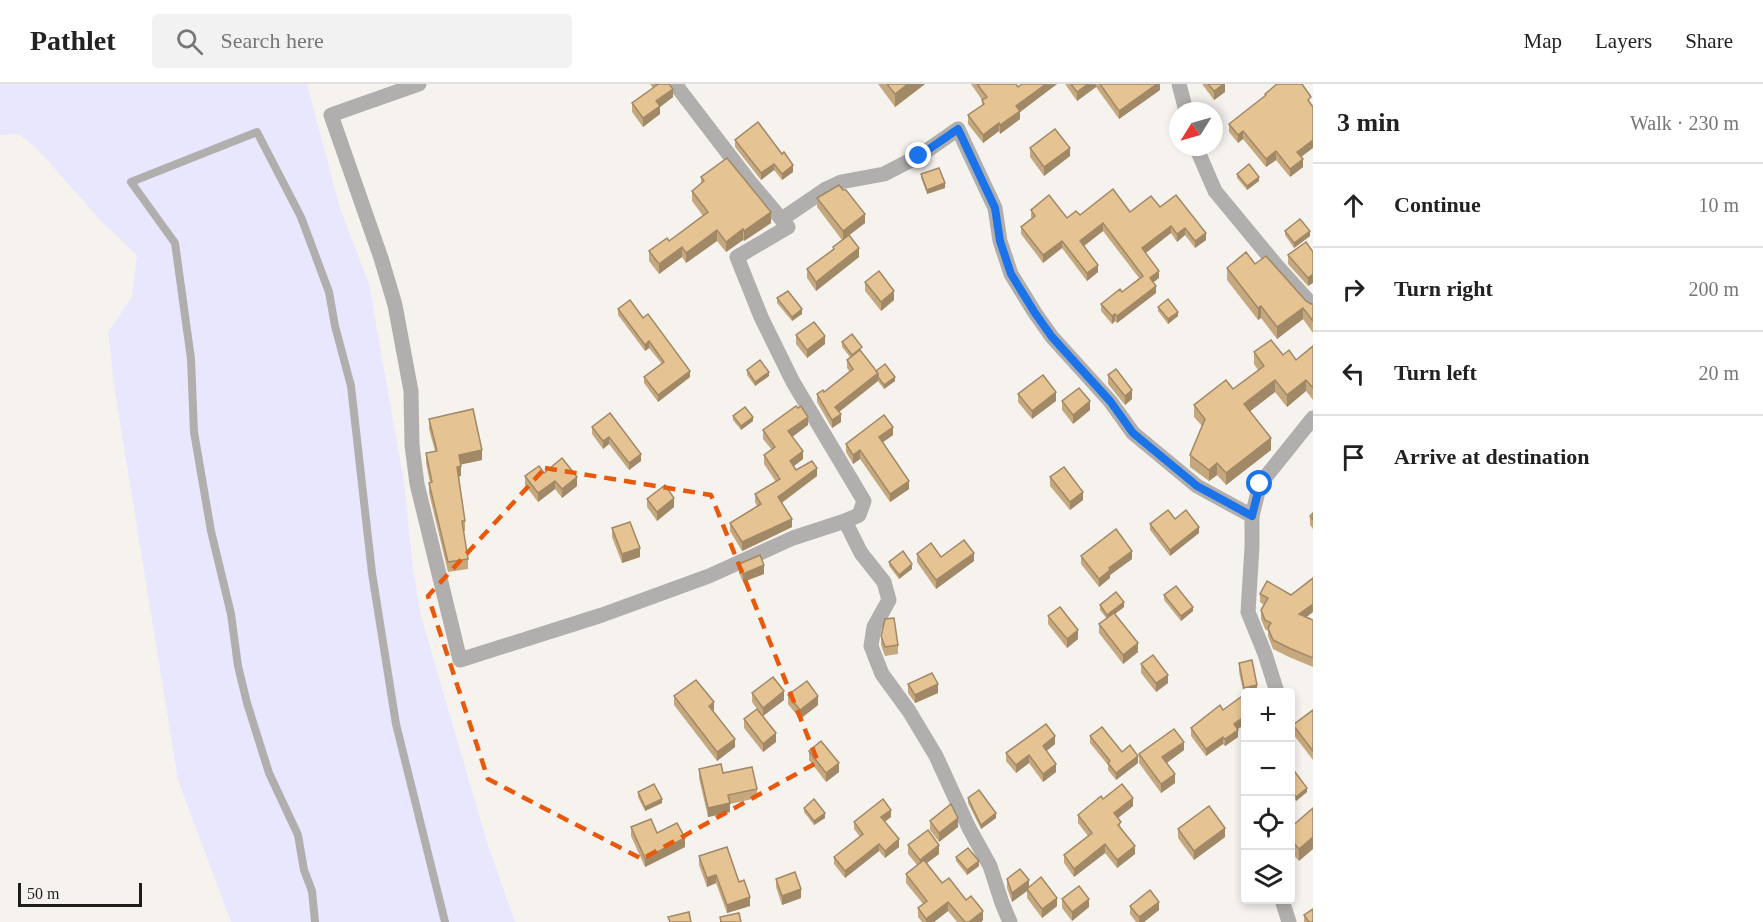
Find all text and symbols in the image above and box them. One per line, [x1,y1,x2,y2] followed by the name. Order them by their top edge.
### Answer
[152,14,572,68] search box
[30,25,116,56] text: Pathlet
[173,25,206,58] icon: search
[221,28,324,53] text: Search here
[1524,29,1562,53] text: Map
[1595,29,1652,53] text: Layers
[1685,29,1733,53] text: Share
[1169,102,1223,156] north arrow
[1337,108,1400,137] text: 3 min
[1630,112,1739,134] text: Walk · 230 m
[905,142,931,168] route end
[1337,189,1370,222] icon: ahead
[1394,192,1481,217] text: Continue
[1698,194,1739,216] text: 10 m
[1337,273,1370,306] icon: right
[1394,276,1493,301] text: Turn right
[1688,278,1739,300] text: 200 m
[1337,357,1370,390] icon: left
[1394,360,1477,385] text: Turn left
[1698,362,1739,384] text: 20 m
[1337,441,1370,474] icon: arrive
[1394,444,1590,469] text: Arrive at destination
[1246,470,1272,496] route start
[1241,688,1295,904] map controls
[1241,688,1295,742] button: +
[1241,742,1295,796] button: −
[1241,796,1295,850] button: locate
[1241,850,1295,904] button: layers
[18,880,142,908] scale bar
[27,885,59,902] text: 50 m

